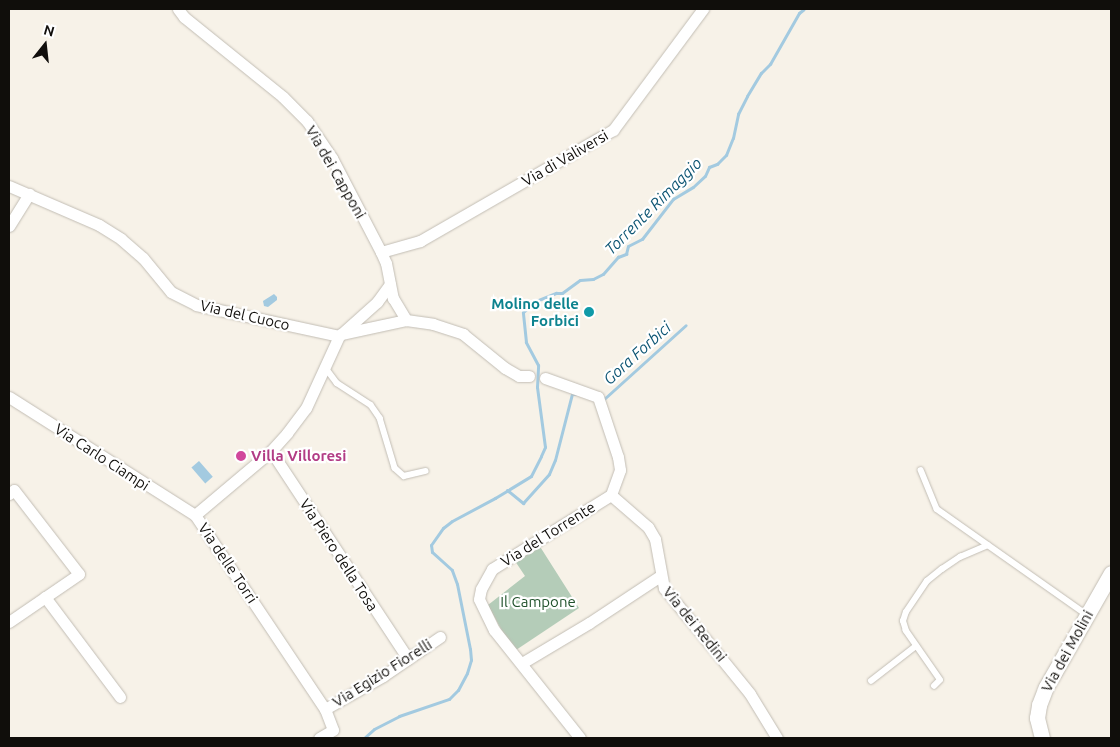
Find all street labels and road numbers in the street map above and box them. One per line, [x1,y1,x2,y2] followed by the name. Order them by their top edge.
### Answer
[302,122,370,222] street label: Via dei Capponi
[519,126,611,190] street label: Via di Valiversi
[198,296,292,334] street label: Via del Cuoco
[51,420,153,494] street label: Via Carlo Ciampi
[296,495,382,615] street label: Via Piero della Tosa
[497,498,599,570] street label: Via del Torrente
[195,519,261,607] street label: Via delle Torri
[659,583,731,665] street label: Via dei Redini
[1037,607,1097,695] street label: Via dei Molini
[329,635,435,711] street label: Via Egizio Fiorelli

